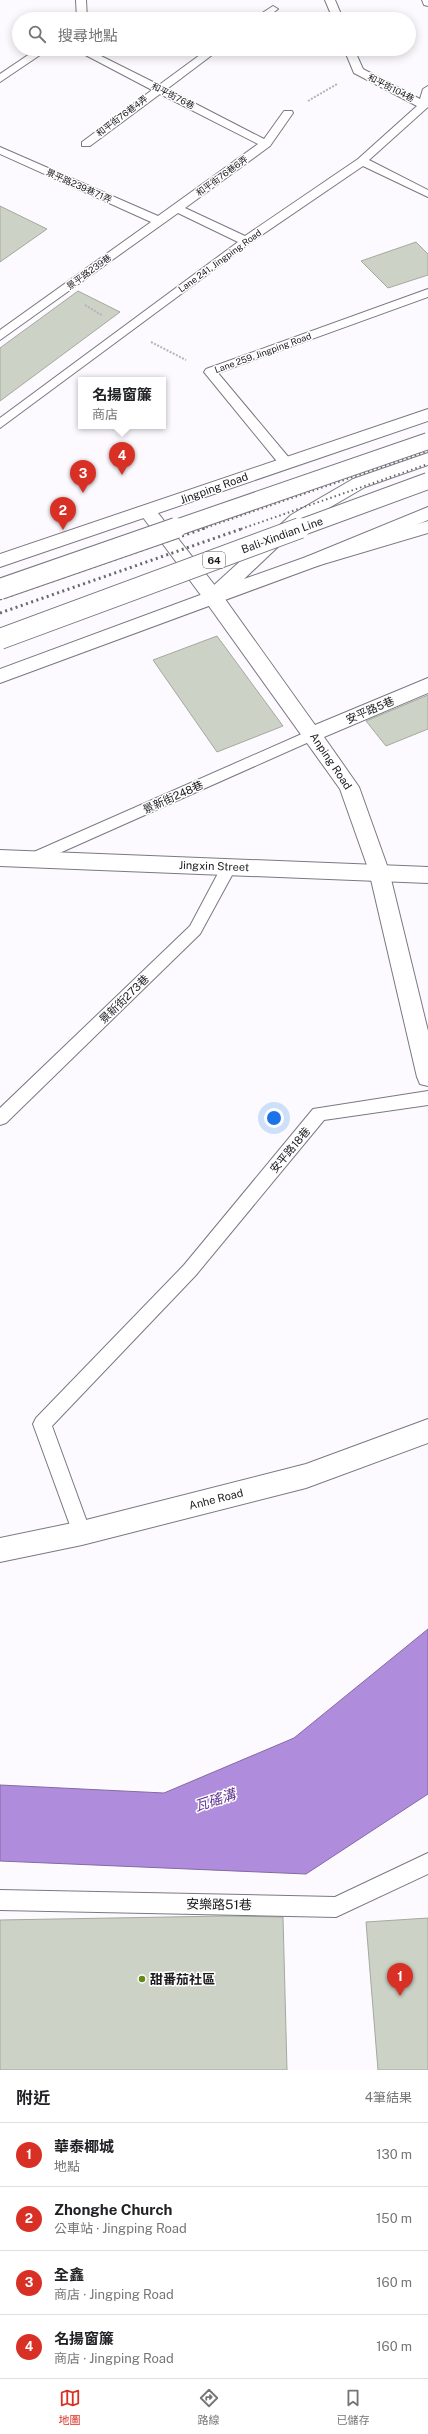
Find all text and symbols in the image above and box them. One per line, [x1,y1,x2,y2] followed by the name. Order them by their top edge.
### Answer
[12,12,416,56] search box
[26,23,48,45] icon: search
[58,27,118,44] text: 搜尋地點
[366,71,416,104] street label: 和平街104巷
[150,80,197,111] street label: 和平街76巷
[94,93,150,138] street label: 和平街76巷4弄
[194,153,250,198] street label: 和平街76巷6弄
[45,166,114,205] street label: 景平路239巷71弄
[176,227,263,294] street label: Lane 241, Jingping Road
[64,252,113,292] street label: 景平路239巷
[213,330,313,375] street label: Lane 259, Jingping Road
[78,377,166,429] popup
[92,386,152,403] text: 名揚窗簾
[92,407,118,422] text: 商店
[109,442,135,475] pin: 4
[70,460,96,493] pin: 3
[178,470,250,506] street label: Jingping Road
[50,497,76,530] pin: 2
[240,515,324,555] street label: Bali-Xindian Line
[203,552,225,568] road number: 64
[344,695,396,725] street label: 安平路5巷
[308,731,354,791] street label: Anping Road
[141,778,205,816] street label: 景新街248巷
[179,859,249,873] street label: Jingxin Street
[97,972,151,1026] street label: 景新街273巷
[264,1108,284,1128] your location
[268,1125,312,1175] street label: 安平路18巷
[188,1486,244,1512] street label: Anhe Road
[193,1785,239,1814] water label: 瓦磘溝
[186,1896,252,1913] street label: 安樂路51巷
[387,1963,413,1996] pin: 1
[150,1972,215,1987] place label: 甜番茄社區
[137,1974,147,1984] marker: 甜番茄社區
[16,2088,50,2108] text: 附近
[365,2090,412,2105] text: 4筆結果
[54,2138,114,2155] text: 華泰椰城
[26,2147,32,2162] text: 1
[376,2147,412,2162] text: 130 m
[54,2159,80,2174] text: 地點
[54,2201,172,2218] text: Zhonghe Church
[25,2211,33,2226] text: 2
[376,2211,412,2226] text: 150 m
[54,2221,187,2236] text: 公車站 · Jingping Road
[54,2266,84,2283] text: 全鑫
[25,2275,33,2290] text: 3
[376,2275,412,2290] text: 160 m
[54,2287,174,2302] text: 商店 · Jingping Road
[54,2330,114,2347] text: 名揚窗簾
[25,2339,33,2354] text: 4
[376,2339,412,2354] text: 160 m
[54,2351,174,2366] text: 商店 · Jingping Road
[59,2387,81,2427] tab: 地圖
[198,2387,220,2427] tab: 路線
[337,2387,370,2427] tab: 已儲存

